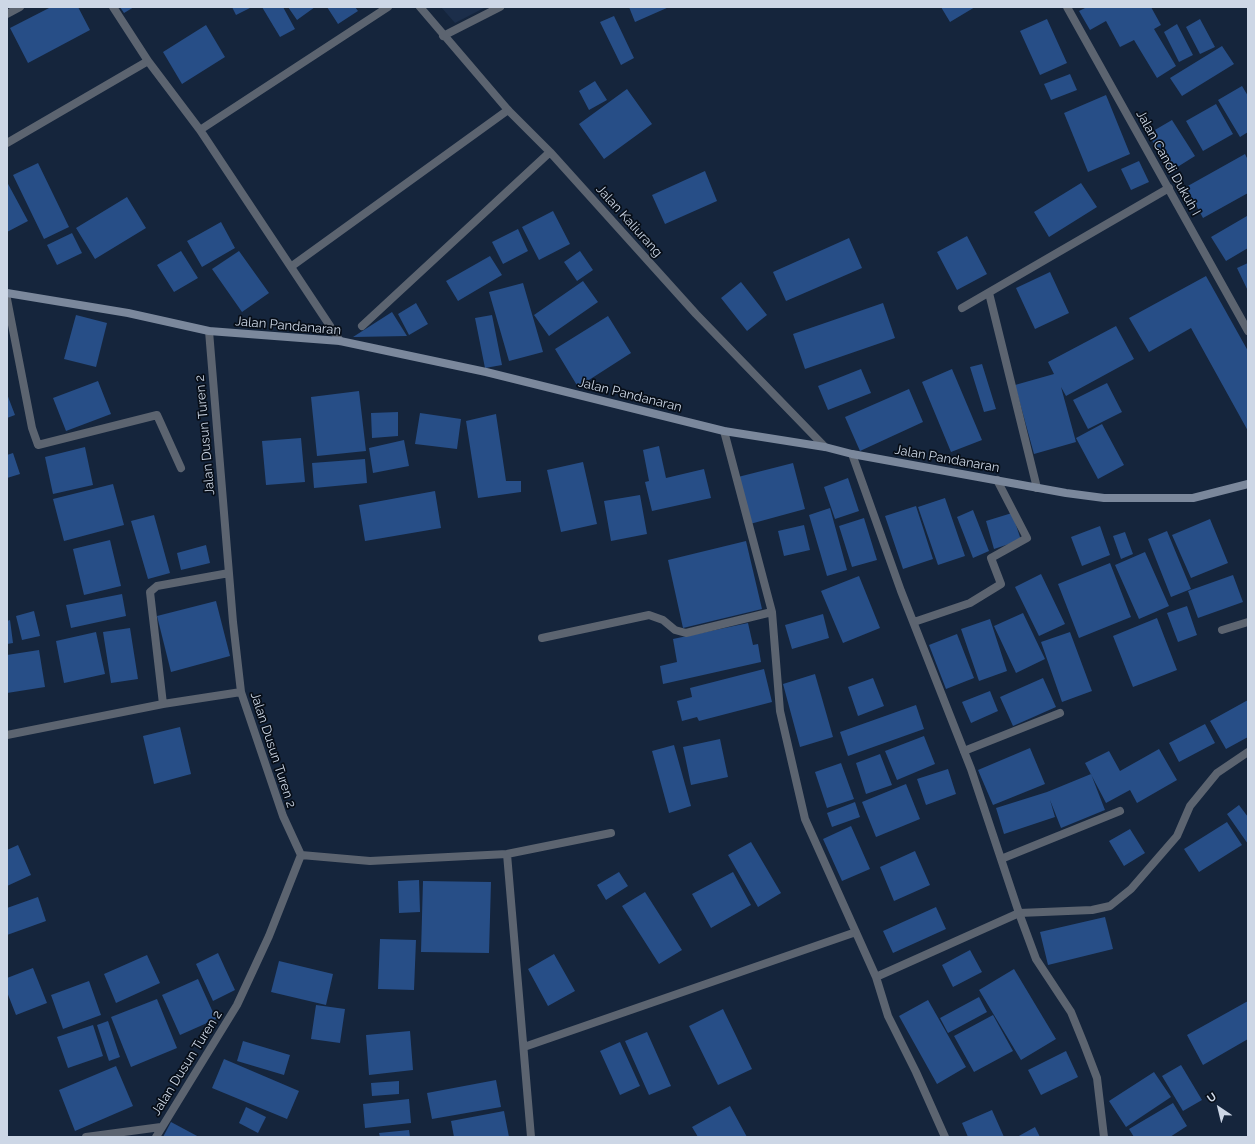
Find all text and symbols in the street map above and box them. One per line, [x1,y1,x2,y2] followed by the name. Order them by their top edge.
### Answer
[1132,107,1204,219] street label: Jalan Candi Dukuh I
[593,182,665,260] street label: Jalan Kaliurang
[234,314,342,338] street label: Jalan Pandanaran
[192,374,218,496] street label: Jalan Dusun Turen 2
[576,375,684,415] street label: Jalan Pandanaran
[893,442,1001,476] street label: Jalan Pandanaran
[247,690,299,810] street label: Jalan Dusun Turen 2
[148,1008,226,1118] street label: Jalan Dusun Turen 2
[1199,1088,1239,1128] north arrow
[1205,1090,1219,1105] text: U

